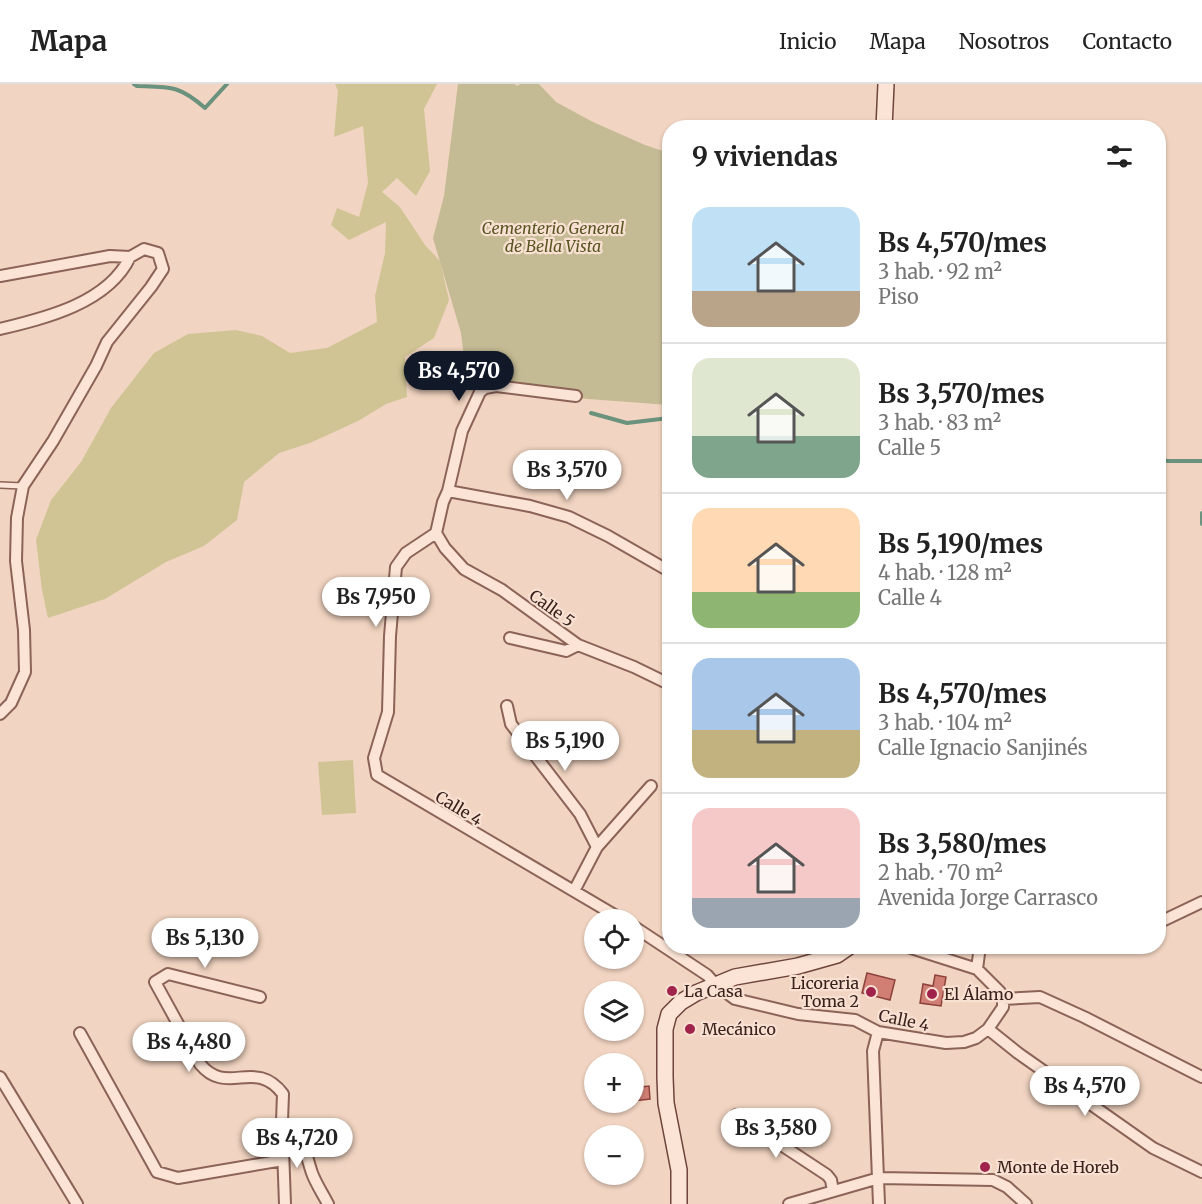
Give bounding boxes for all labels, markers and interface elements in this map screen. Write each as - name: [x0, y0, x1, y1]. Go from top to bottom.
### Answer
- text: Mapa: [30, 23, 107, 59]
- text: Inicio: [779, 28, 837, 55]
- text: Mapa: [870, 28, 926, 55]
- text: Nosotros: [959, 28, 1049, 55]
- text: Contacto: [1082, 28, 1172, 55]
- text: 9 viviendas: [692, 140, 838, 173]
- icon: filters: [1103, 140, 1136, 173]
- park label: Cementerio General de Bella Vista: [481, 218, 625, 256]
- text: Bs 4,570/mes: [878, 226, 1047, 259]
- icon: home: [740, 231, 812, 303]
- text: 3 hab. · 92 m²: [878, 259, 1002, 284]
- text: Piso: [878, 284, 919, 309]
- pin: Bs 4,570: [397, 351, 521, 402]
- text: Bs 4,570: [418, 358, 500, 383]
- text: Bs 3,570/mes: [878, 377, 1045, 410]
- icon: home: [740, 382, 812, 454]
- text: 3 hab. · 83 m²: [878, 410, 1001, 435]
- text: Calle 5: [878, 435, 941, 460]
- pin: Bs 3,570: [505, 450, 629, 501]
- text: Bs 3,570: [527, 457, 607, 482]
- text: Bs 5,190/mes: [878, 527, 1043, 560]
- icon: home: [740, 532, 812, 604]
- text: 4 hab. · 128 m²: [878, 560, 1012, 585]
- pin: Bs 7,950: [314, 577, 438, 628]
- text: Bs 7,950: [336, 584, 416, 609]
- street label: Calle 5: [526, 585, 578, 631]
- text: Calle 4: [878, 585, 942, 610]
- text: Bs 4,570/mes: [878, 677, 1047, 710]
- icon: home: [740, 682, 812, 754]
- text: 3 hab. · 104 m²: [878, 710, 1012, 735]
- pin: Bs 5,190: [503, 721, 627, 772]
- text: Bs 5,190: [525, 728, 605, 753]
- text: Calle Ignacio Sanjinés: [878, 735, 1088, 760]
- street label: Calle 4: [432, 786, 486, 830]
- text: Bs 3,580/mes: [878, 827, 1047, 860]
- icon: home: [740, 832, 812, 904]
- text: 2 hab. · 70 m²: [878, 860, 1003, 885]
- text: Avenida Jorge Carrasco: [878, 885, 1098, 910]
- map controls: [584, 909, 644, 1185]
- button: locate: [584, 909, 644, 969]
- pin: Bs 5,130: [143, 918, 267, 969]
- text: Bs 5,130: [165, 925, 245, 950]
- place label: Licoreria Toma 2: [791, 973, 859, 1011]
- button: layers: [584, 981, 644, 1041]
- place label: La Casa: [684, 981, 743, 1001]
- marker: La Casa: [665, 984, 679, 998]
- place label: El Álamo: [944, 984, 1013, 1004]
- marker: Licoreria Toma 2: [864, 985, 878, 999]
- marker: El Álamo: [925, 987, 939, 1001]
- street label: Calle 4: [877, 1005, 931, 1035]
- place label: Mecánico: [702, 1019, 776, 1039]
- pin: Bs 4,480: [127, 1022, 251, 1073]
- marker: Mecánico: [683, 1022, 697, 1036]
- text: Bs 4,480: [146, 1029, 232, 1054]
- button: +: [584, 1053, 644, 1113]
- pin: Bs 4,570: [1023, 1066, 1147, 1117]
- text: Bs 4,570: [1044, 1073, 1126, 1098]
- pin: Bs 3,580: [714, 1108, 838, 1159]
- text: Bs 3,580: [735, 1115, 817, 1140]
- pin: Bs 4,720: [235, 1118, 359, 1169]
- text: Bs 4,720: [256, 1125, 338, 1150]
- button: −: [584, 1125, 644, 1185]
- place label: Monte de Horeb: [997, 1157, 1119, 1177]
- marker: Monte de Horeb: [978, 1160, 992, 1174]

